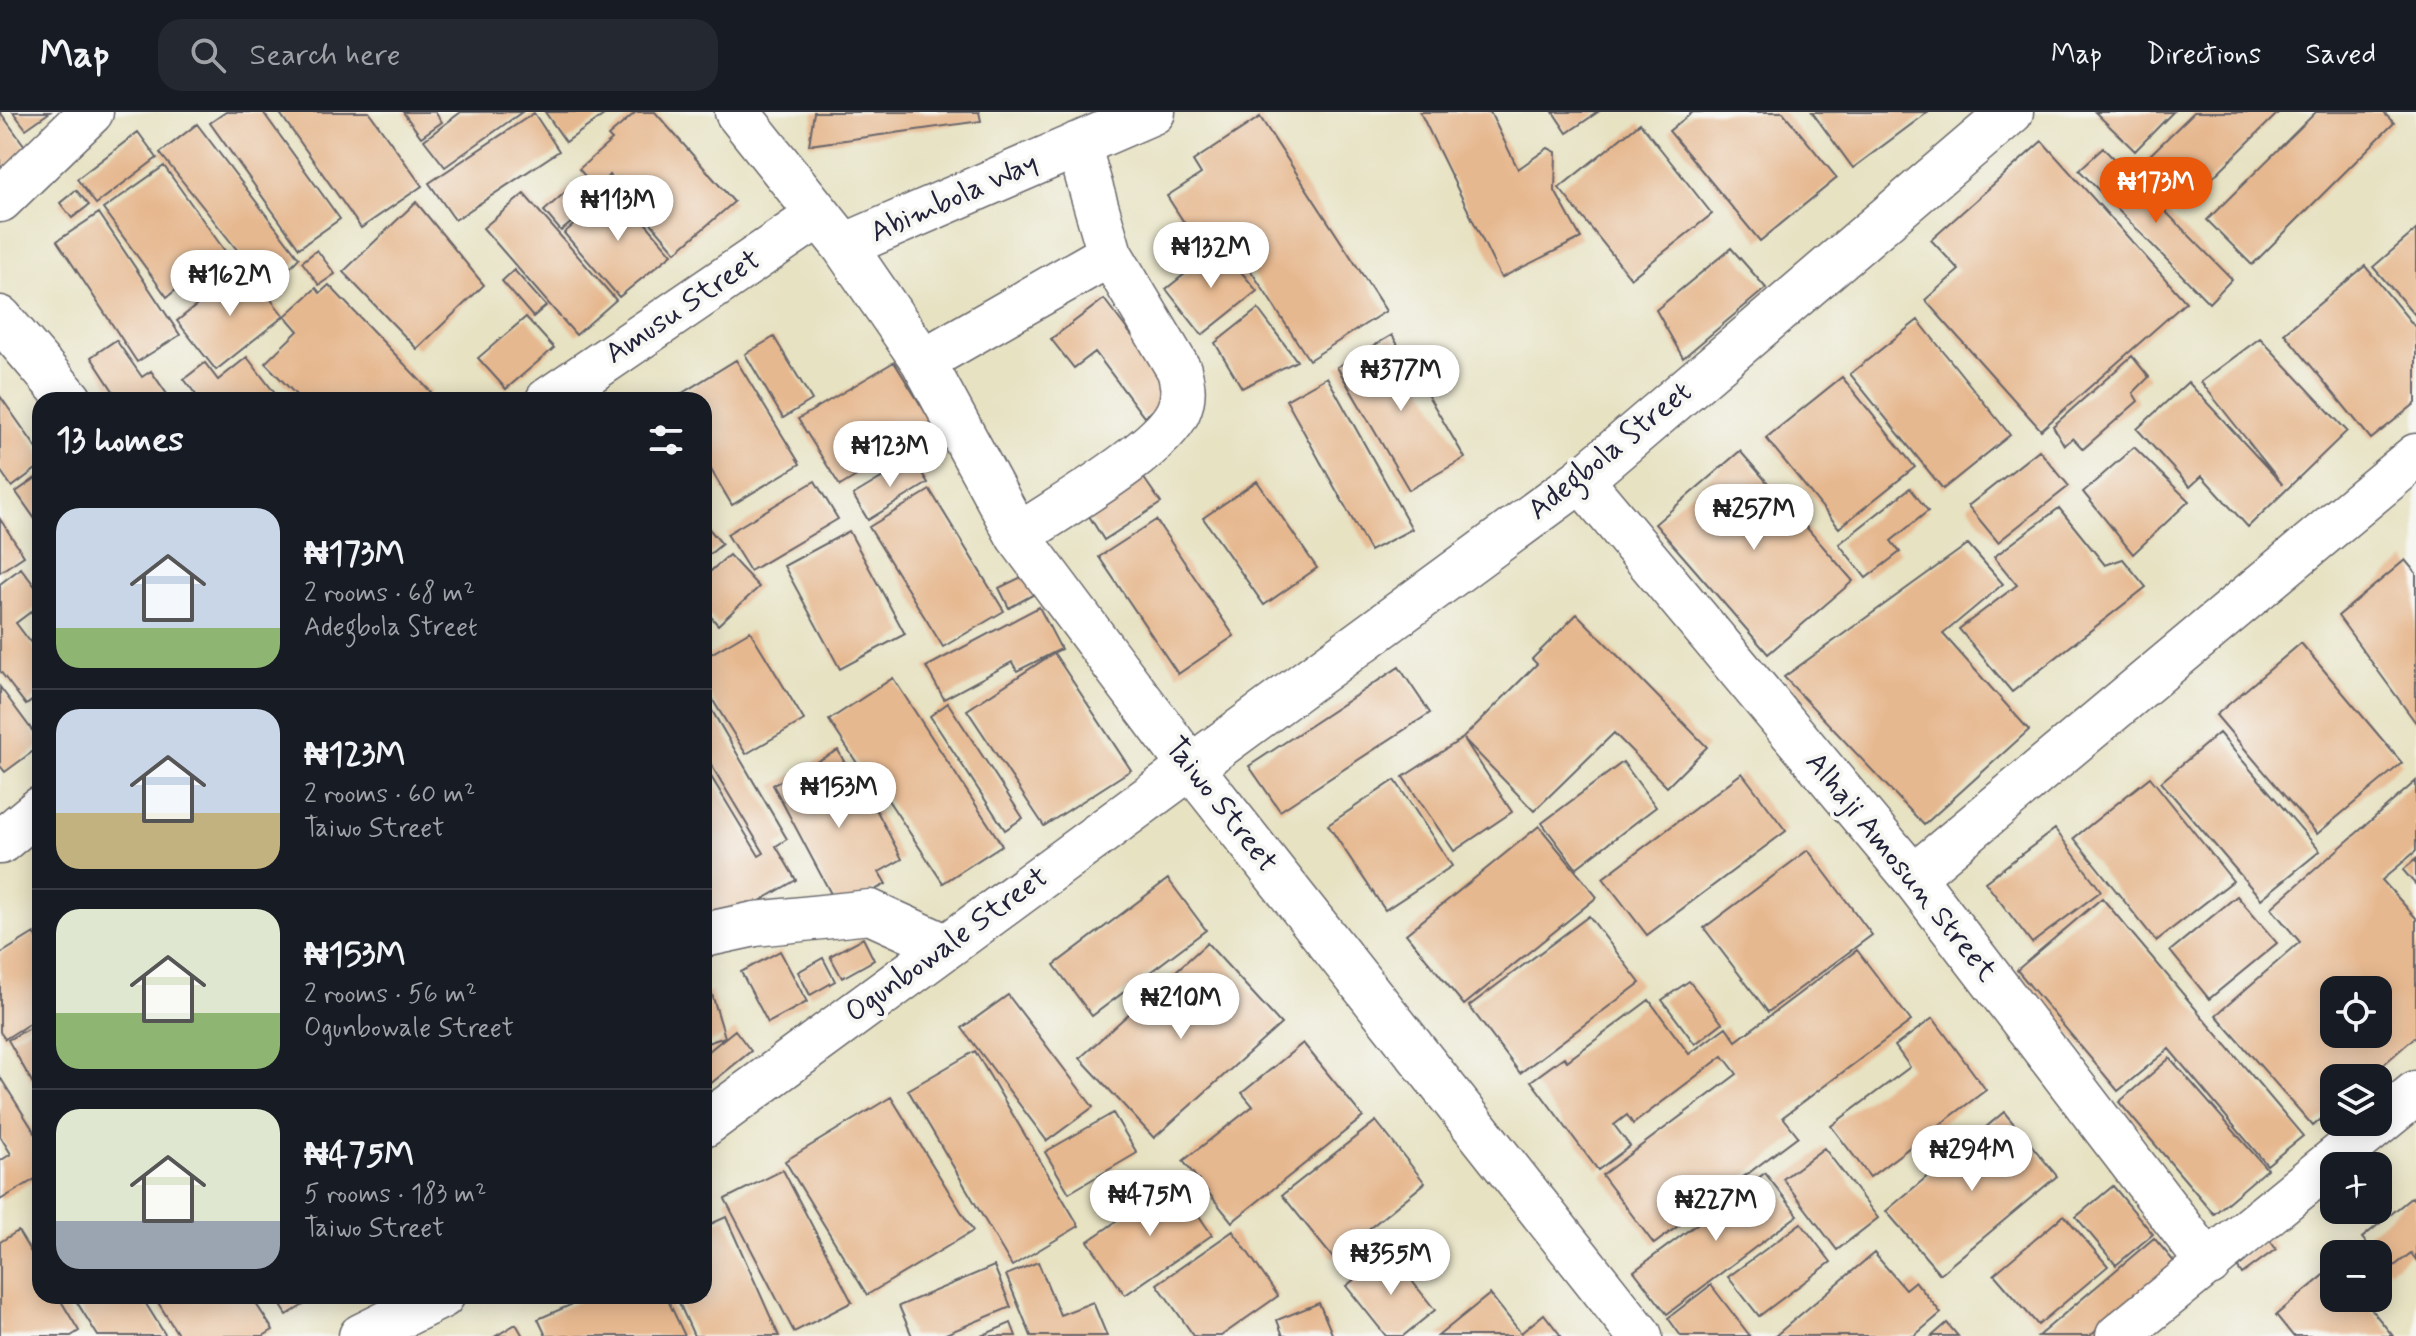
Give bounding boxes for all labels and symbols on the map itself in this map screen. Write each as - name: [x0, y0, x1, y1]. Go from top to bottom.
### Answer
- street label: Abimbola Way: [864, 144, 1044, 252]
- pin: ₦173M: [2100, 157, 2212, 225]
- pin: ₦113M: [562, 175, 674, 243]
- pin: ₦132M: [1155, 222, 1267, 290]
- street label: Amusu Street: [598, 241, 768, 373]
- pin: ₦162M: [174, 250, 286, 318]
- pin: ₦377M: [1345, 345, 1457, 413]
- street label: Adegbola Street: [1520, 373, 1702, 532]
- pin: ₦123M: [834, 421, 946, 489]
- pin: ₦257M: [1698, 484, 1810, 552]
- street label: Taiwo Street: [1156, 729, 1286, 881]
- street label: Alhaji Amosun Street: [1796, 744, 2006, 990]
- pin: ₦153M: [783, 762, 895, 830]
- street label: Ogunbowale Street: [837, 858, 1057, 1032]
- pin: ₦210M: [1125, 973, 1237, 1041]
- pin: ₦294M: [1916, 1125, 2028, 1193]
- pin: ₦475M: [1094, 1170, 1206, 1238]
- pin: ₦227M: [1660, 1175, 1772, 1243]
- pin: ₦355M: [1335, 1229, 1447, 1297]

